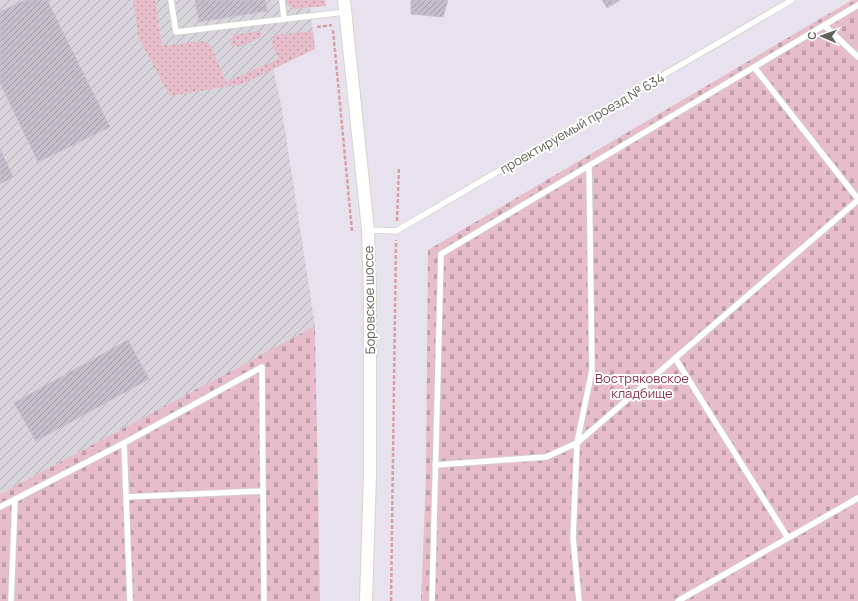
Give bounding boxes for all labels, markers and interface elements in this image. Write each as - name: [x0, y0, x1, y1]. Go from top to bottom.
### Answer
- north arrow: [802, 16, 842, 56]
- text: С: [804, 31, 819, 40]
- street label: проектируемый проезд № 634: [496, 68, 668, 178]
- street label: Боровское шоссе: [359, 245, 379, 354]
- park label: Востряковское кладбище: [595, 369, 689, 402]

